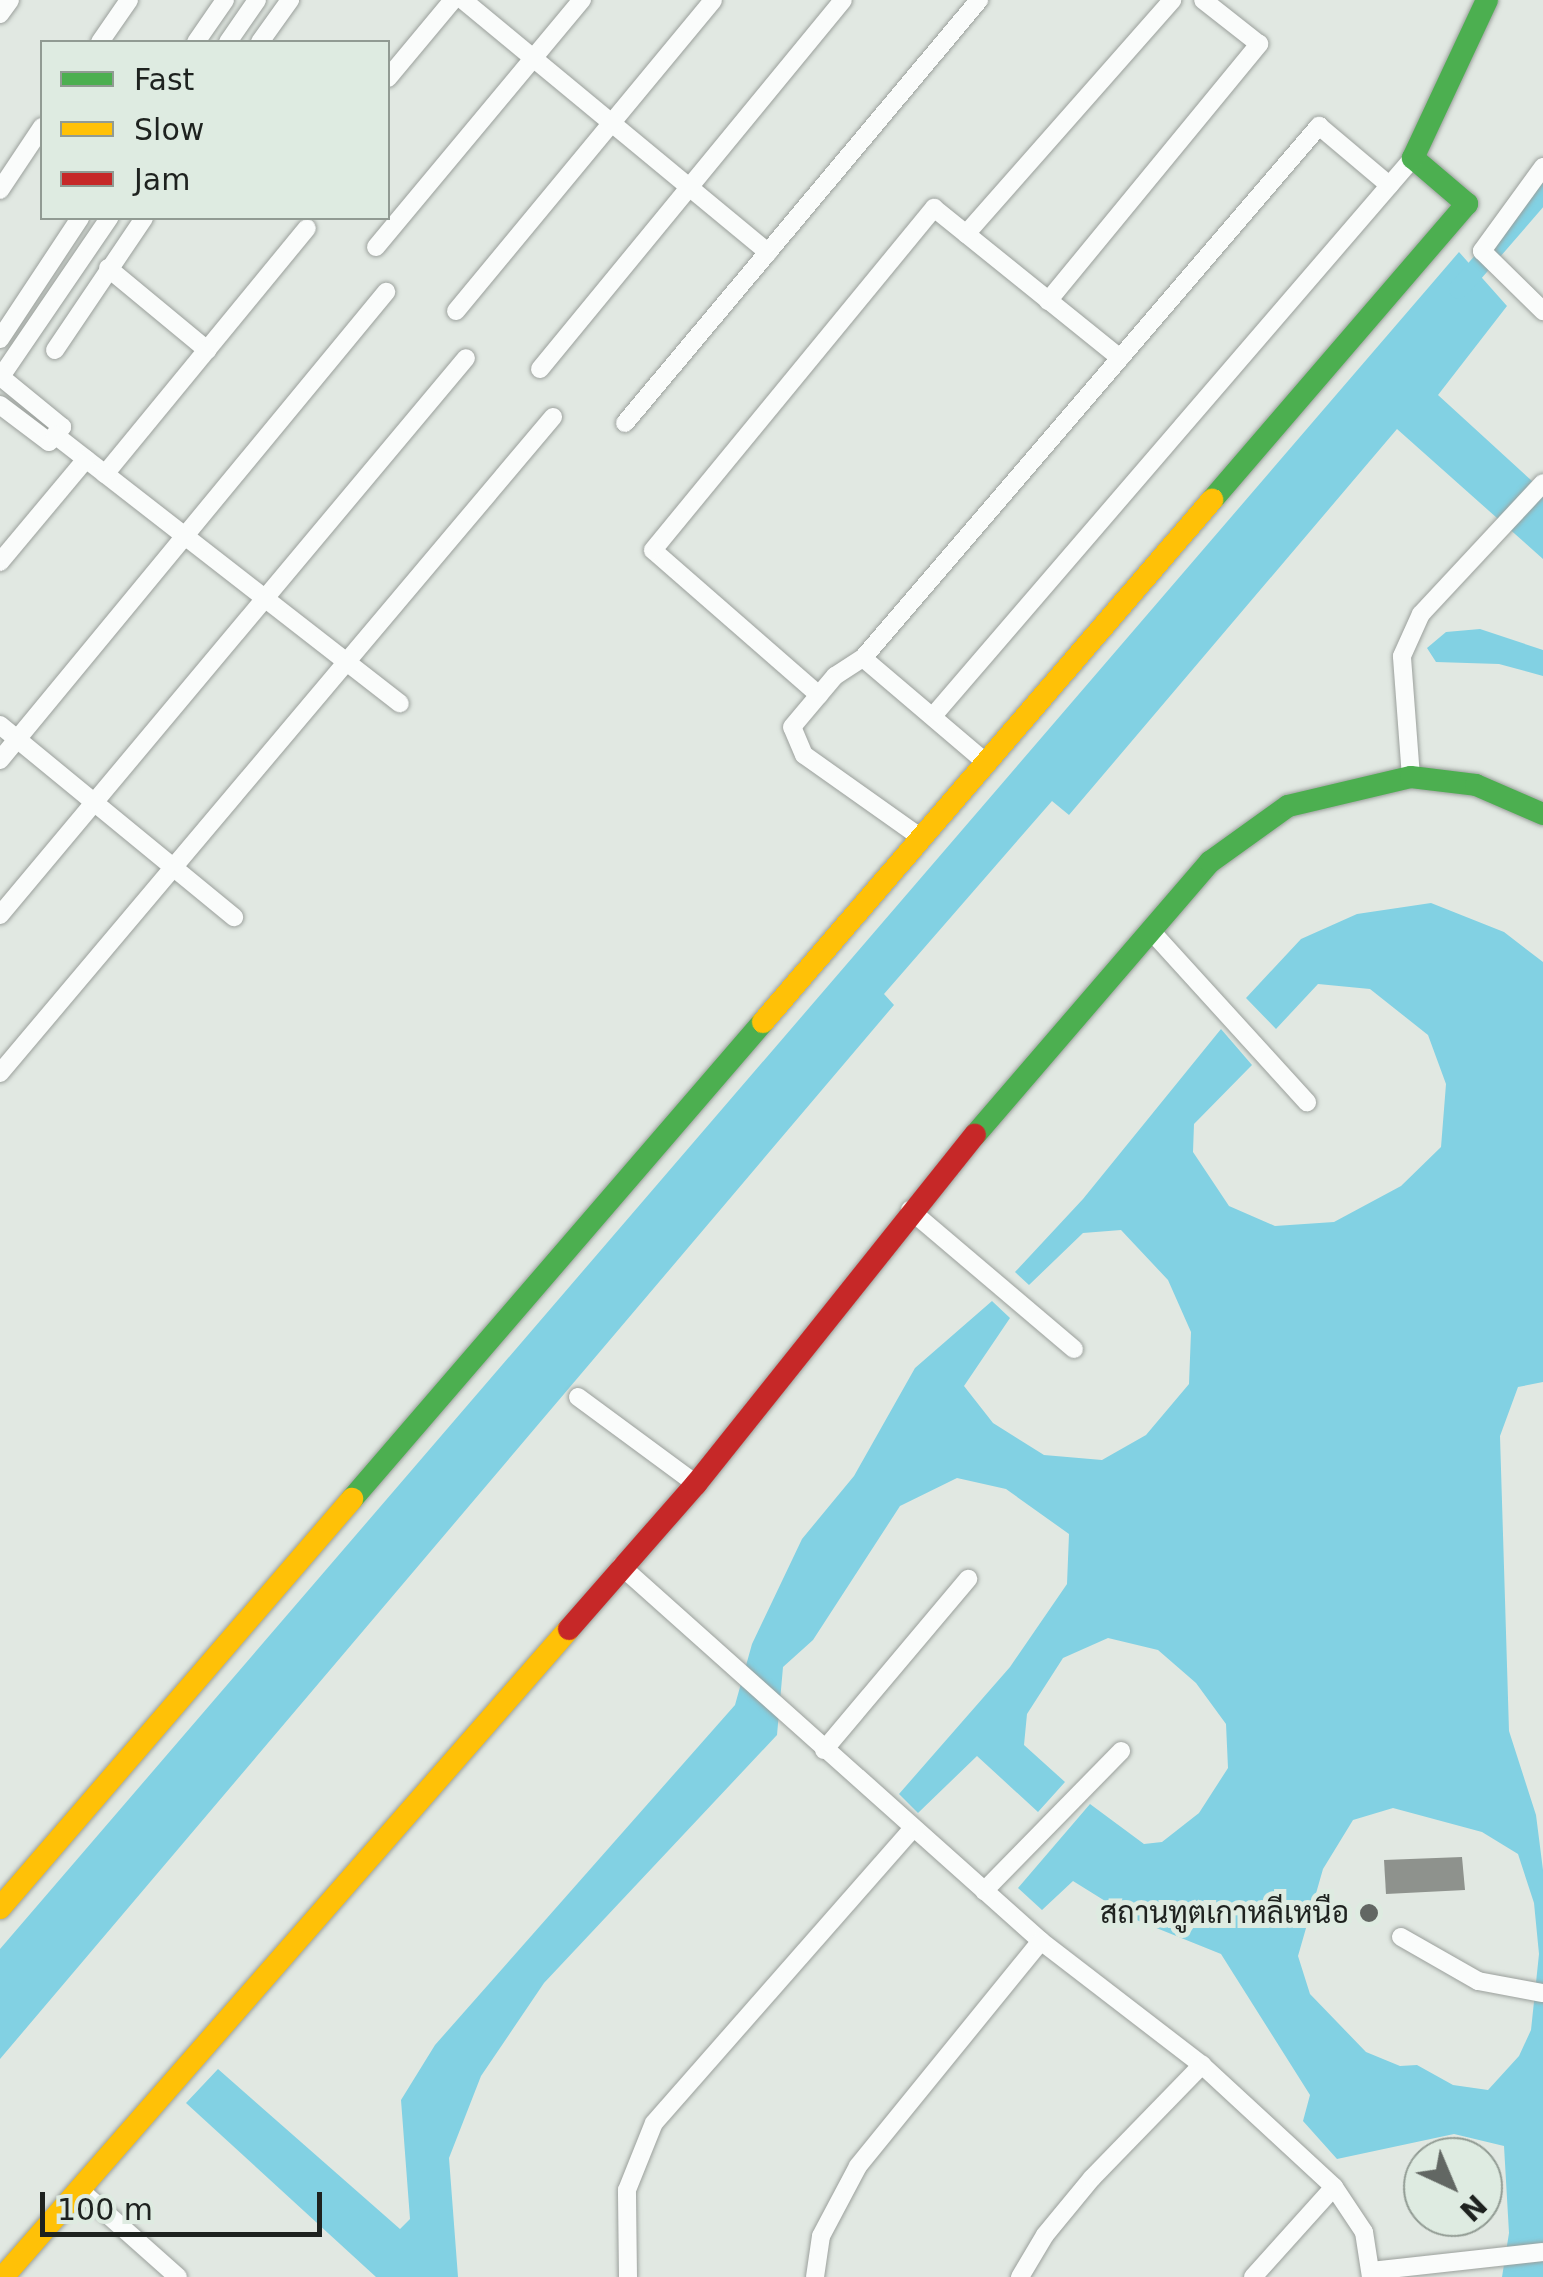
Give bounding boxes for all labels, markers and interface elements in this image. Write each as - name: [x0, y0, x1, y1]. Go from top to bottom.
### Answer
- legend: [40, 40, 390, 220]
- text: Fast: [134, 62, 194, 97]
- text: Slow: [134, 112, 204, 147]
- text: Jam: [134, 162, 190, 197]
- place label: สถานทูตเกาหลีเหนือ: [1100, 1895, 1349, 1931]
- marker: สถานทูตเกาหลีเหนือ: [1358, 1902, 1380, 1924]
- north arrow: [1403, 2137, 1503, 2237]
- scale bar: [45, 2172, 328, 2234]
- text: N: [1453, 2187, 1493, 2228]
- text: 100 m: [57, 2192, 153, 2227]

